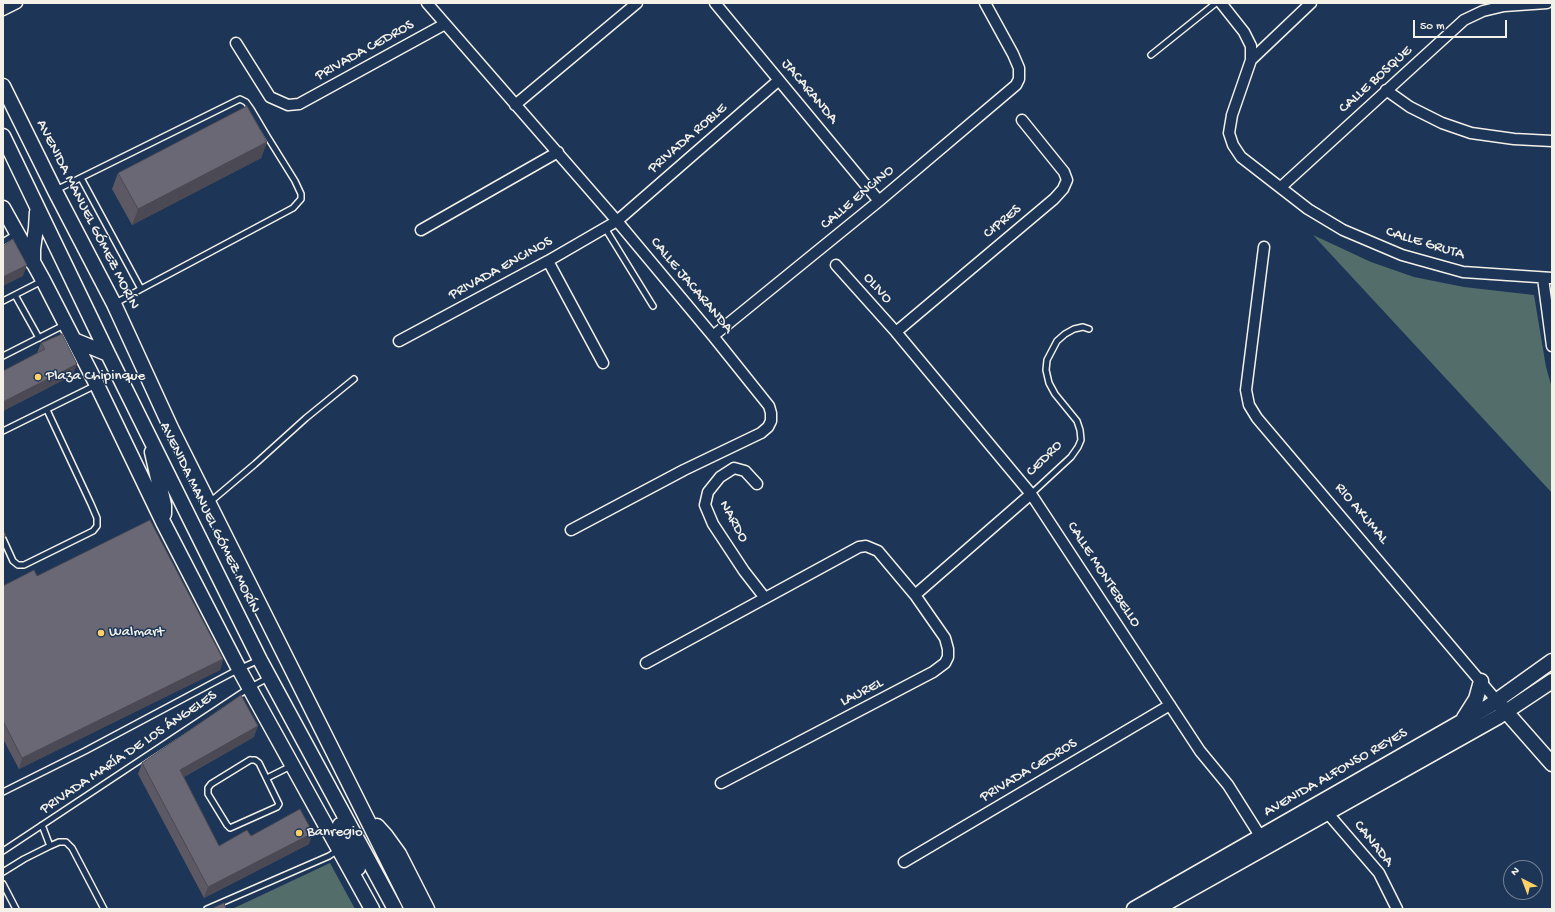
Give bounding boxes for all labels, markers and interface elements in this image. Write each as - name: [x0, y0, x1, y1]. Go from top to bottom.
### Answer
- scale bar: [1415, 12, 1509, 38]
- street label: PRIVADA CEDROS: [312, 16, 418, 86]
- text: 50 m: [1420, 20, 1445, 34]
- street label: CALLE BOSQUE: [1336, 42, 1416, 118]
- street label: JACARANDA: [777, 56, 841, 128]
- street label: PRIVADA ROBLE: [645, 100, 731, 178]
- street label: AVENIDA MANUEL GÓMEZ MORÍN: [31, 117, 143, 313]
- street label: CALLE ENCINO: [818, 162, 898, 234]
- street label: CIPRES: [980, 201, 1026, 243]
- street label: CALLE GRUTA: [1383, 223, 1467, 265]
- street label: PRIVADA ENCINOS: [446, 233, 556, 305]
- street label: CALLE JACARANDA: [646, 234, 736, 338]
- street label: OLIVO: [858, 270, 896, 308]
- place label: Plaza Chipinque: [46, 368, 145, 386]
- marker: Plaza Chipinque: [33, 372, 43, 382]
- street label: AVENIDA MANUEL GÓMEZ MORÍN: [155, 420, 263, 616]
- street label: CEDRO: [1023, 437, 1067, 481]
- street label: RIO AKUMAL: [1330, 480, 1392, 548]
- street label: NARDO: [714, 498, 752, 546]
- street label: CALLE MONTEBELLO: [1062, 519, 1144, 631]
- place label: Walmart: [109, 624, 164, 642]
- marker: Walmart: [96, 628, 106, 638]
- street label: LAUREL: [838, 675, 886, 711]
- street label: PRIVADA MARÍA DE LOS ÁNGELES: [37, 687, 221, 819]
- street label: AVENIDA ALFONSO REYES: [1261, 724, 1411, 822]
- street label: PRIVADA CEDROS: [977, 735, 1081, 807]
- street label: CANADA: [1349, 817, 1397, 871]
- place label: Banregio: [307, 824, 363, 842]
- marker: Banregio: [294, 828, 304, 838]
- north arrow: [1503, 860, 1543, 900]
- text: N: [1509, 865, 1522, 879]

